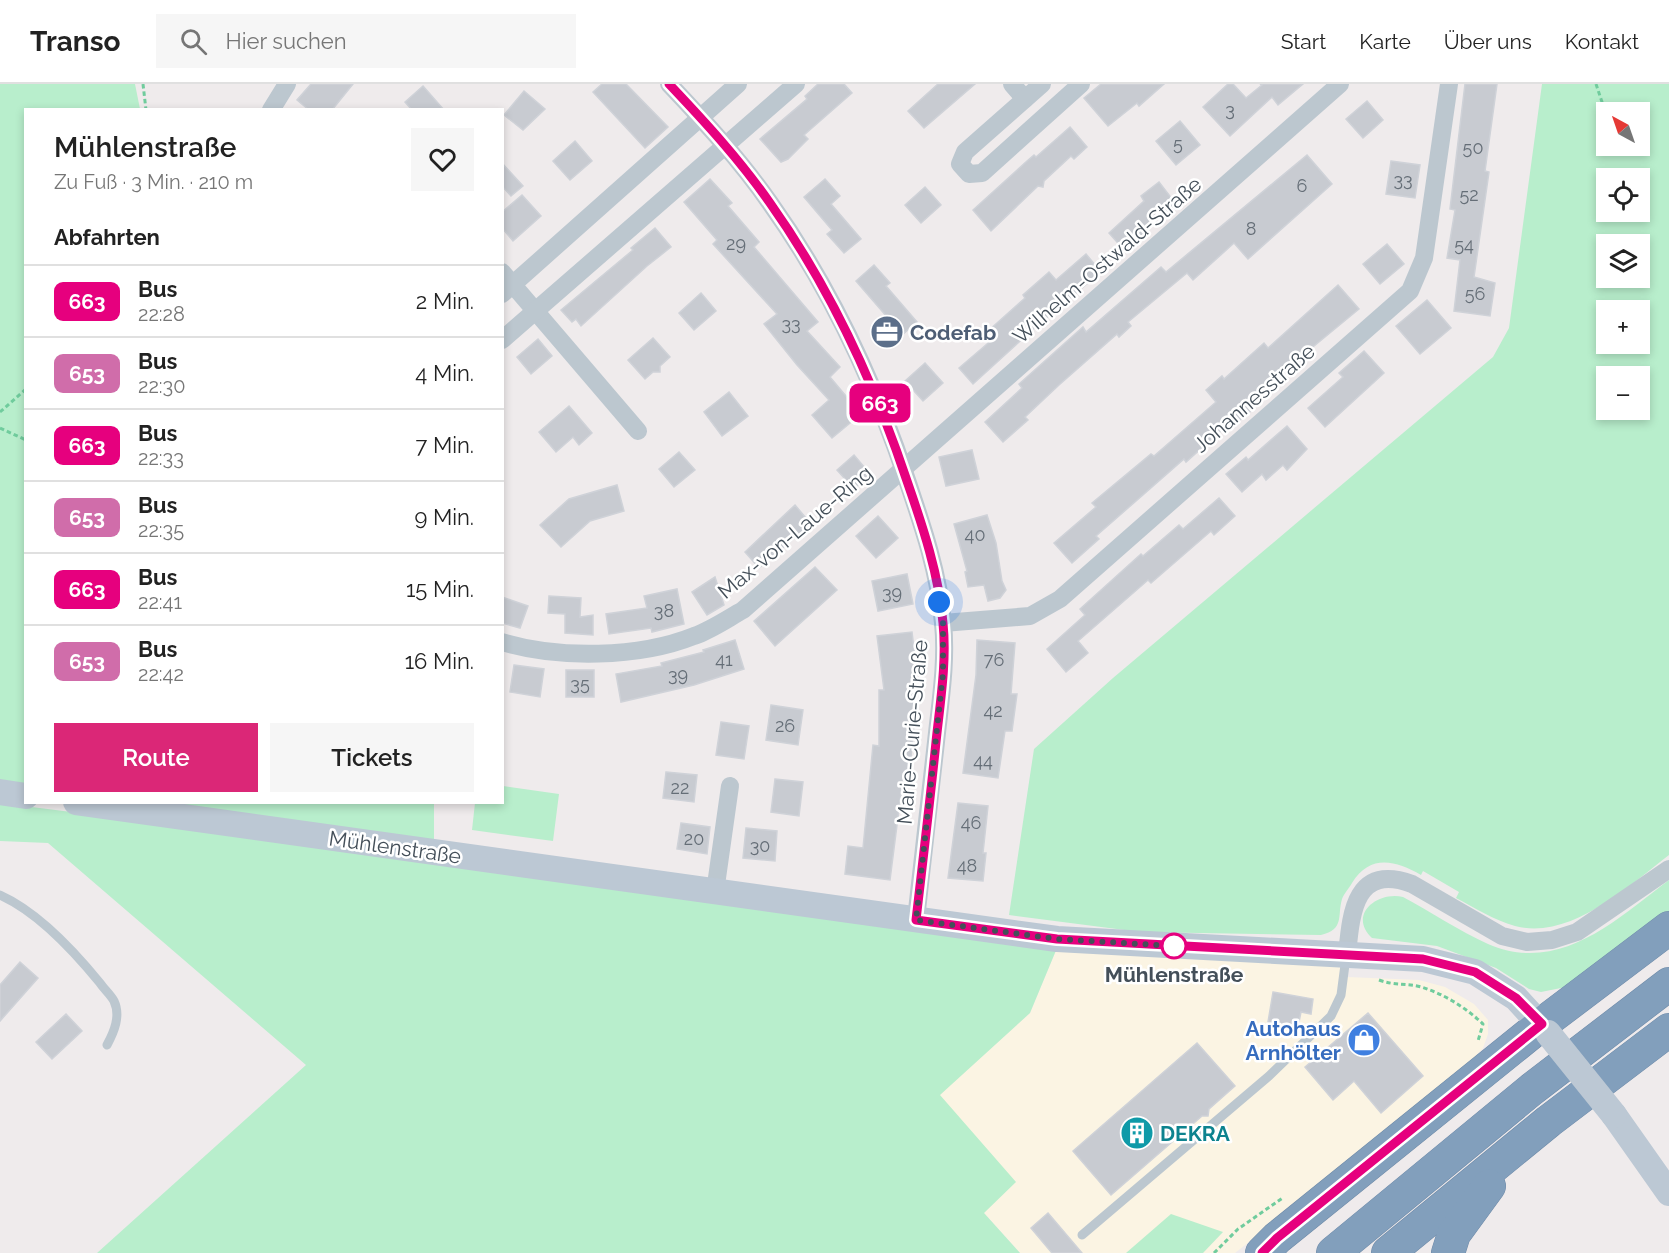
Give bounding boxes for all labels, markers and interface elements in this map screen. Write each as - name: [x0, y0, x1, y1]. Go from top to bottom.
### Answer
- search box: [156, 14, 576, 68]
- text: Transo: [30, 25, 120, 58]
- icon: search: [177, 25, 210, 58]
- text: Hier suchen: [225, 28, 347, 54]
- text: Start: [1281, 29, 1326, 54]
- text: Karte: [1359, 29, 1411, 54]
- text: Über uns: [1444, 29, 1532, 54]
- text: Kontakt: [1565, 29, 1639, 54]
- house number: 3: [1225, 99, 1235, 120]
- north arrow: [1596, 102, 1650, 156]
- map controls: [1596, 102, 1650, 420]
- button: heart: [411, 128, 474, 191]
- text: Mühlenstraße: [54, 131, 236, 164]
- house number: 5: [1173, 133, 1183, 154]
- house number: 50: [1463, 137, 1483, 158]
- button: locate: [1596, 168, 1650, 222]
- house number: 33: [1393, 169, 1413, 190]
- text: Zu Fuß · 3 Min. · 210 m: [54, 170, 253, 194]
- street label: Wilhelm-Ostwald-Straße: [1008, 171, 1206, 349]
- house number: 6: [1297, 175, 1308, 196]
- house number: 52: [1459, 184, 1479, 205]
- house number: 8: [1246, 218, 1256, 239]
- text: Abfahrten: [54, 224, 160, 250]
- house number: 29: [726, 233, 746, 254]
- house number: 54: [1454, 234, 1474, 255]
- button: layers: [1596, 234, 1650, 288]
- text: Bus: [138, 276, 177, 302]
- house number: 56: [1465, 283, 1485, 304]
- text: 2 Min.: [416, 288, 474, 314]
- text: 663: [68, 289, 106, 314]
- button: +: [1596, 300, 1650, 354]
- text: 22:28: [138, 302, 185, 326]
- house number: 33: [781, 313, 801, 334]
- office icon: Codefab: [869, 314, 905, 350]
- place label: Codefab: [910, 320, 996, 345]
- street label: Johannesstraße: [1188, 338, 1320, 458]
- text: Bus: [138, 348, 177, 374]
- text: 4 Min.: [415, 360, 474, 386]
- text: 653: [69, 361, 105, 386]
- button: −: [1596, 366, 1650, 420]
- text: 22:30: [138, 374, 186, 398]
- line badge: 663: [846, 384, 914, 422]
- text: 663: [861, 391, 899, 416]
- text: Bus: [138, 420, 177, 446]
- text: 7 Min.: [416, 432, 474, 458]
- text: 663: [68, 433, 106, 458]
- text: 22:33: [138, 446, 184, 470]
- street label: Max-von-Laue-Ring: [713, 460, 877, 604]
- text: Bus: [138, 492, 177, 518]
- text: 9 Min.: [414, 504, 474, 530]
- text: 653: [69, 505, 105, 530]
- text: 22:35: [138, 518, 184, 542]
- house number: 40: [965, 524, 985, 545]
- text: Bus: [138, 564, 177, 590]
- text: 15 Min.: [406, 576, 474, 602]
- text: 663: [68, 577, 106, 602]
- house number: 39: [882, 582, 902, 603]
- your location: [924, 587, 954, 617]
- text: 22:41: [138, 590, 182, 614]
- house number: 38: [654, 600, 674, 621]
- text: Bus: [138, 636, 177, 662]
- street label: Marie-Curie-Straße: [891, 639, 933, 825]
- text: 16 Min.: [405, 648, 474, 674]
- text: 653: [69, 649, 105, 674]
- house number: 41: [715, 649, 733, 670]
- house number: 76: [984, 649, 1004, 670]
- text: 22:42: [138, 662, 184, 686]
- house number: 39: [668, 664, 688, 685]
- house number: 35: [570, 673, 590, 694]
- house number: 42: [983, 700, 1003, 721]
- house number: 26: [775, 715, 795, 736]
- button: Route: [54, 723, 258, 792]
- button: Tickets: [270, 723, 474, 792]
- house number: 44: [973, 750, 993, 771]
- house number: 22: [671, 777, 689, 798]
- house number: 46: [961, 812, 981, 833]
- street label: Mühlenstraße: [327, 825, 463, 869]
- house number: 20: [684, 828, 704, 849]
- house number: 30: [750, 835, 770, 856]
- house number: 48: [957, 855, 977, 876]
- marker: Mühlenstraße: [1161, 933, 1187, 959]
- place label: Mühlenstraße: [1105, 962, 1244, 987]
- place label: Autohaus Arnhölter: [1245, 1016, 1341, 1065]
- shop icon: Autohaus Arnhölter: [1346, 1022, 1382, 1058]
- building icon: DEKRA: [1119, 1115, 1155, 1151]
- place label: DEKRA: [1160, 1121, 1231, 1146]

